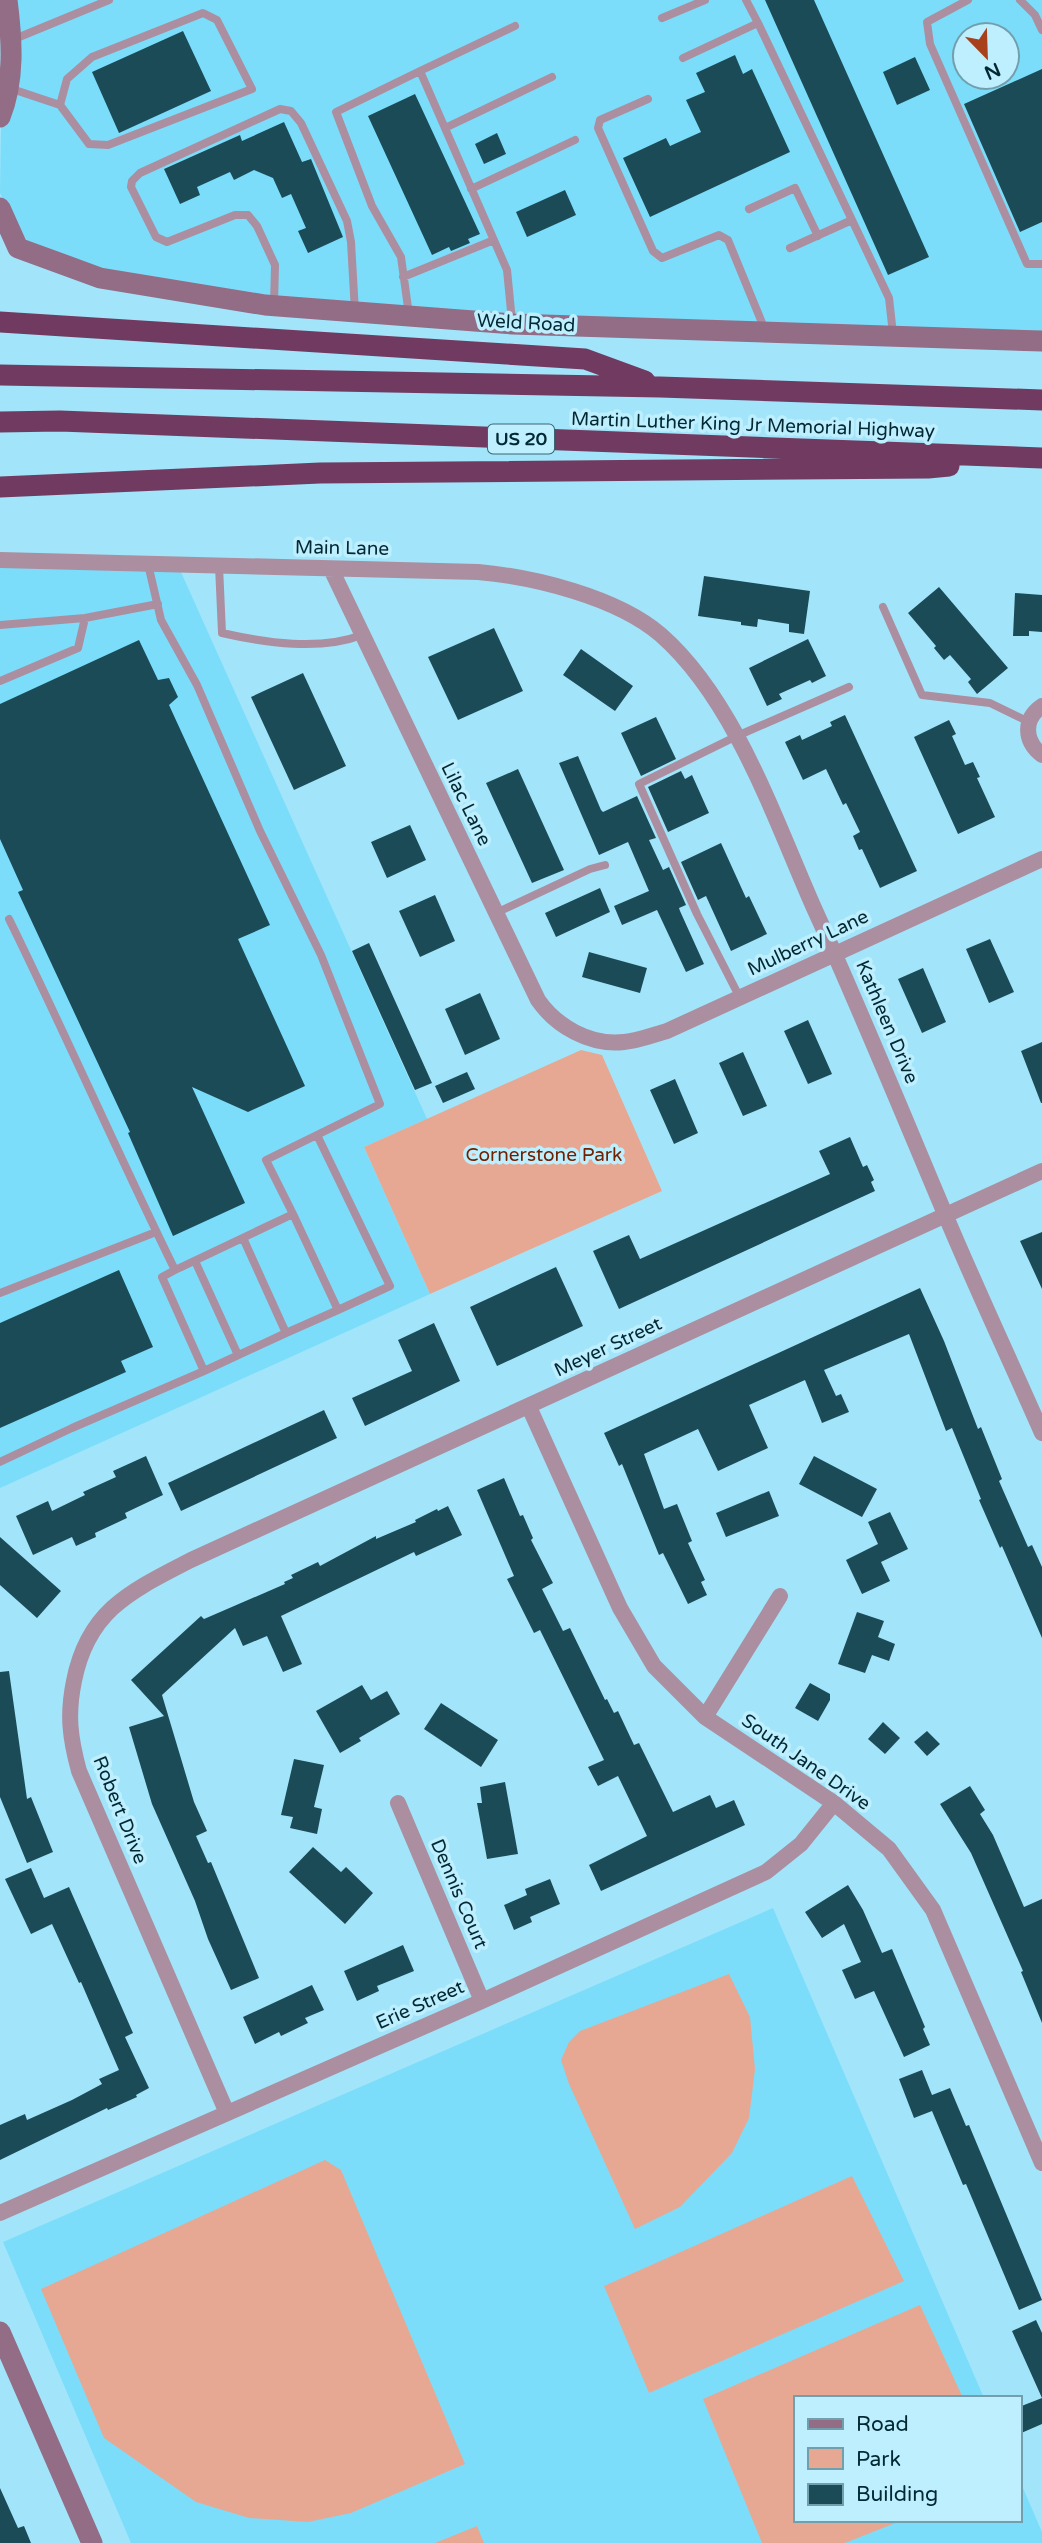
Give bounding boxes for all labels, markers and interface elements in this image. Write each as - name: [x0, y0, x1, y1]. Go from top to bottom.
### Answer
- north arrow: [951, 21, 1021, 91]
- text: N: [981, 58, 1004, 84]
- street label: Weld Road: [476, 309, 576, 337]
- street label: Martin Luther King Jr Memorial Highway: [571, 408, 935, 442]
- road number: US 20: [488, 424, 554, 454]
- street label: Main Lane: [295, 536, 389, 560]
- street label: Lilac Lane: [436, 759, 496, 849]
- street label: Mulberry Lane: [744, 905, 872, 981]
- street label: Kathleen Drive: [851, 957, 923, 1087]
- park label: Cornerstone Park: [466, 1144, 622, 1166]
- street label: Meyer Street: [551, 1312, 665, 1382]
- street label: South Jane Drive: [737, 1709, 875, 1815]
- street label: Robert Drive: [88, 1753, 152, 1867]
- street label: Dennis Court: [426, 1836, 492, 1952]
- street label: Erie Street: [373, 1976, 467, 2034]
- legend: [794, 2396, 1021, 2522]
- text: Road: [856, 2412, 909, 2437]
- text: Park: [856, 2447, 901, 2472]
- text: Building: [856, 2482, 938, 2507]

